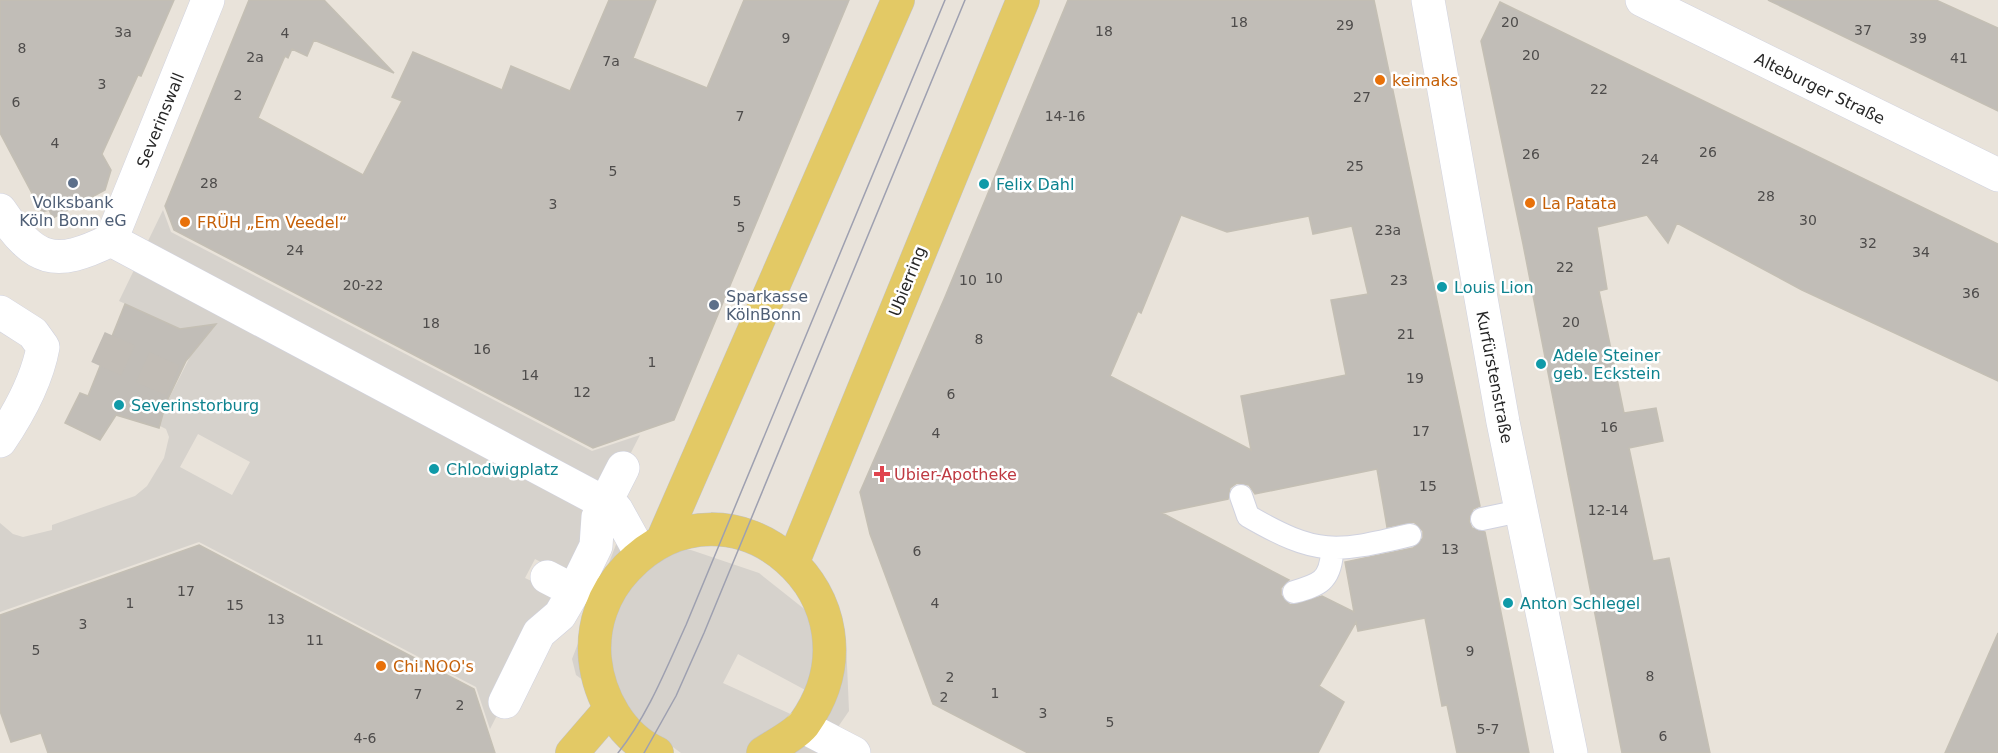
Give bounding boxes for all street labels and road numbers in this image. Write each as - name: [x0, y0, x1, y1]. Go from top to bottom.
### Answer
- street label: Alteburger Straße: [1752, 49, 1888, 128]
- street label: Severinswall: [133, 70, 188, 170]
- street label: Ubierring: [885, 243, 930, 319]
- street label: Kurfürstenstraße: [1472, 309, 1517, 445]

